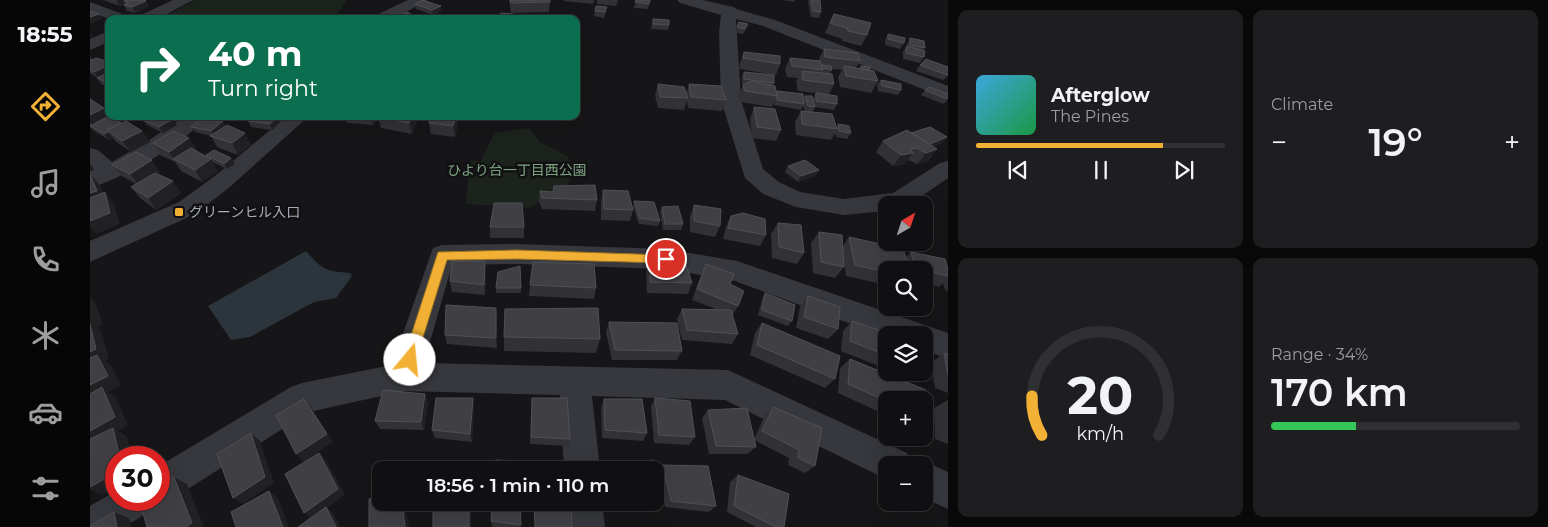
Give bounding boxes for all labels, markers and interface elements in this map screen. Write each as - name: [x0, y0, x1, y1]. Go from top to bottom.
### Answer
- text: 18:55: [18, 21, 72, 48]
- text: 40 m: [208, 32, 303, 75]
- icon: right: [125, 35, 190, 100]
- text: Turn right: [208, 75, 318, 102]
- text: Afterglow: [1051, 84, 1150, 107]
- icon: directions: [28, 89, 63, 124]
- text: Climate: [1271, 95, 1333, 114]
- text: The Pines: [1051, 107, 1129, 126]
- text: 19°: [1368, 119, 1423, 166]
- text: −: [1271, 125, 1287, 159]
- text: +: [1504, 125, 1520, 159]
- icon: previous: [1004, 156, 1032, 184]
- icon: pause: [1087, 156, 1115, 184]
- icon: next: [1170, 156, 1198, 184]
- park label: ひより台一丁目西公園: [447, 161, 587, 179]
- icon: music: [28, 166, 63, 201]
- north arrow: [878, 196, 932, 251]
- map controls: [878, 196, 933, 511]
- place label: グリーンヒル入口: [189, 203, 300, 221]
- marker: グリーンヒル入口: [173, 206, 185, 218]
- pin: [645, 238, 687, 280]
- icon: phone: [28, 242, 63, 277]
- icon: arrive: [652, 245, 680, 273]
- button: search: [878, 261, 933, 316]
- icon: climate: [28, 318, 63, 353]
- button: layers: [878, 326, 933, 381]
- position arrow: [383, 333, 435, 385]
- text: Range · 34%: [1271, 345, 1368, 364]
- text: 20: [1068, 364, 1134, 427]
- text: 170 km: [1271, 369, 1408, 416]
- button: +: [878, 391, 933, 446]
- icon: car: [28, 395, 63, 430]
- text: km/h: [1077, 423, 1124, 444]
- speed limit sign: 30: [105, 446, 170, 511]
- button: −: [878, 456, 933, 511]
- icon: filters: [28, 471, 63, 506]
- text: 18:56 · 1 min · 110 m: [427, 474, 609, 497]

